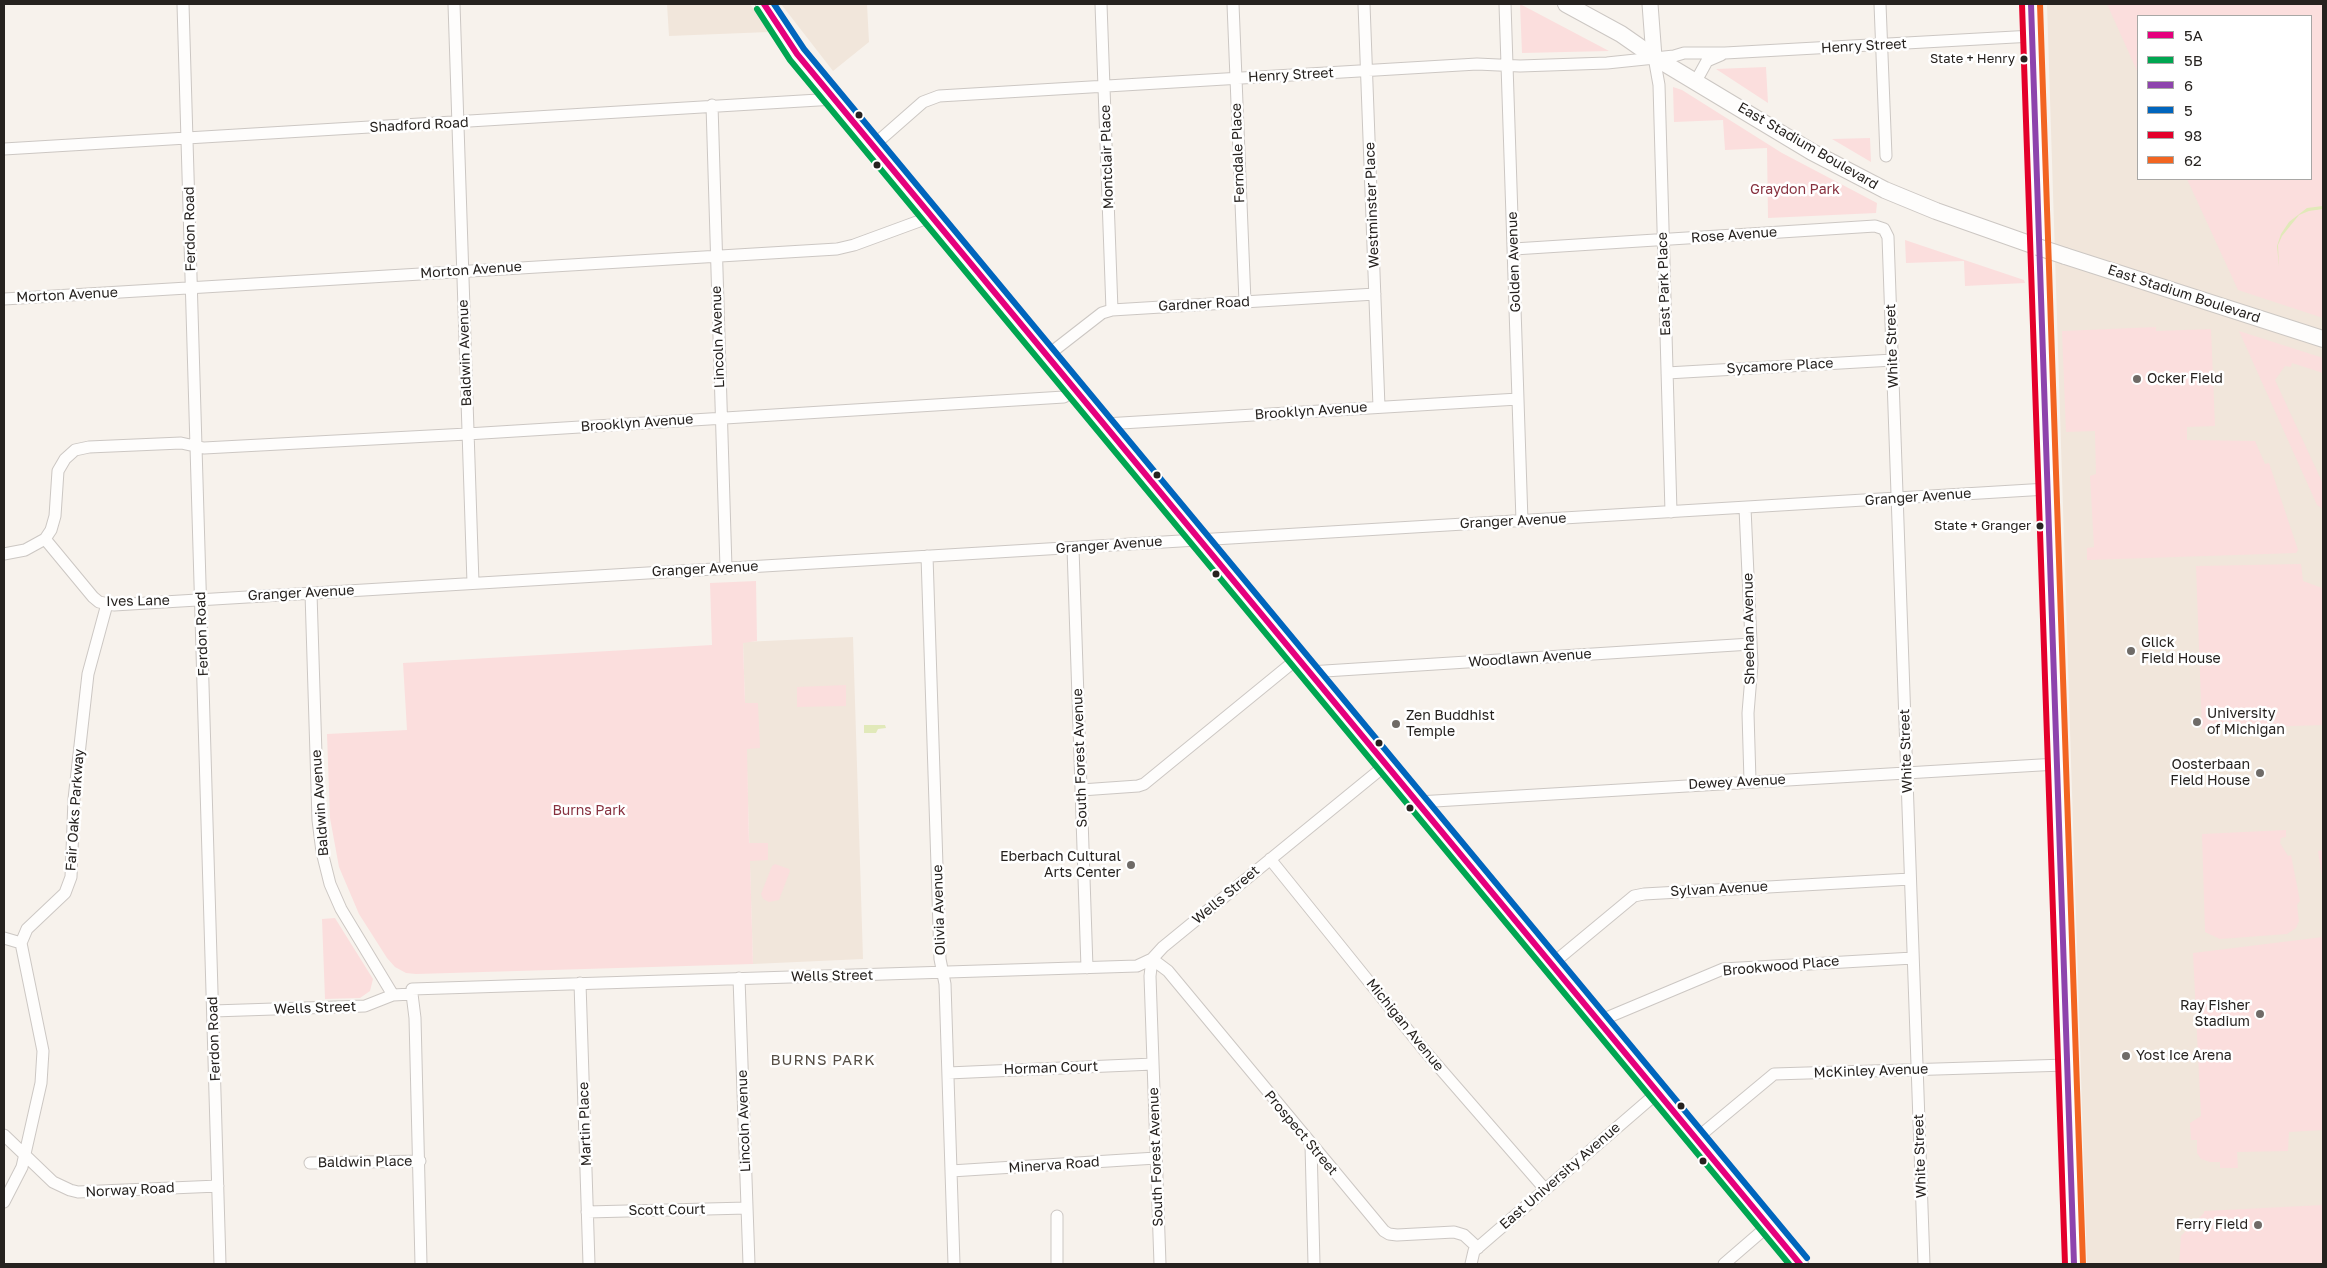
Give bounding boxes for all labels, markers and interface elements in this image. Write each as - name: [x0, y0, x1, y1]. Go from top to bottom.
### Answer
- legend: [2137, 15, 2312, 180]
- text: 5A: [2184, 26, 2203, 44]
- street label: Henry Street: [1821, 35, 1907, 57]
- place label: State + Henry: [1930, 51, 2015, 67]
- text: 5B: [2184, 51, 2203, 69]
- marker: State + Henry: [2019, 54, 2029, 64]
- street label: Henry Street: [1248, 64, 1334, 86]
- text: 6: [2184, 76, 2193, 94]
- street label: East Stadium Boulevard: [1735, 99, 1881, 193]
- text: 5: [2184, 101, 2193, 119]
- street label: Ferndale Place: [1228, 103, 1248, 203]
- street label: Montclair Place: [1097, 104, 1117, 210]
- unlabelled marker: [854, 110, 864, 120]
- street label: Shadford Road: [369, 114, 469, 136]
- text: 98: [2184, 126, 2202, 144]
- street label: Westminster Place: [1361, 142, 1383, 268]
- text: 62: [2184, 151, 2202, 169]
- unlabelled marker: [872, 160, 882, 170]
- park label: Graydon Park: [1750, 182, 1840, 198]
- street label: Ferdon Road: [181, 186, 199, 272]
- street label: Golden Avenue: [1504, 211, 1524, 313]
- street label: Rose Avenue: [1690, 224, 1778, 246]
- street label: East Park Place: [1654, 232, 1674, 336]
- street label: Morton Avenue: [420, 258, 522, 282]
- street label: East Stadium Boulevard: [2106, 261, 2262, 327]
- street label: Morton Avenue: [16, 284, 118, 306]
- street label: Lincoln Avenue: [708, 286, 728, 388]
- street label: Gardner Road: [1158, 293, 1250, 315]
- street label: Baldwin Avenue: [455, 299, 475, 407]
- street label: White Street: [1882, 304, 1902, 388]
- street label: Sycamore Place: [1726, 355, 1834, 377]
- place label: Ocker Field: [2147, 371, 2223, 387]
- marker: Ocker Field: [2131, 373, 2143, 385]
- street label: Brooklyn Avenue: [1254, 399, 1368, 423]
- street label: Brooklyn Avenue: [580, 411, 694, 435]
- unlabelled marker: [1152, 470, 1162, 480]
- street label: Granger Avenue: [1864, 485, 1972, 509]
- street label: Granger Avenue: [1459, 510, 1567, 532]
- place label: State + Granger: [1934, 518, 2031, 534]
- marker: State + Granger: [2035, 521, 2045, 531]
- street label: Granger Avenue: [1055, 533, 1163, 557]
- street label: Granger Avenue: [651, 558, 759, 580]
- unlabelled marker: [1211, 569, 1221, 579]
- street label: Sheehan Avenue: [1740, 573, 1758, 685]
- street label: Granger Avenue: [247, 582, 355, 604]
- street label: Ferdon Road: [192, 591, 212, 677]
- street label: Ives Lane: [106, 592, 170, 610]
- place label: Glick Field House: [2141, 635, 2221, 668]
- street label: Woodlawn Avenue: [1468, 645, 1592, 671]
- marker: Glick Field House: [2125, 645, 2137, 657]
- street label: South Forest Avenue: [1069, 688, 1091, 828]
- place label: University of Michigan: [2207, 706, 2285, 739]
- place label: Zen Buddhist Temple: [1406, 708, 1495, 740]
- street label: White Street: [1896, 709, 1916, 793]
- marker: University of Michigan: [2191, 716, 2203, 728]
- marker: Zen Buddhist Temple: [1390, 718, 1402, 730]
- unlabelled marker: [1374, 738, 1384, 748]
- street label: Fair Oaks Parkway: [62, 748, 88, 872]
- street label: Baldwin Avenue: [308, 749, 332, 857]
- place label: Oosterbaan Field House: [2170, 757, 2250, 790]
- marker: Oosterbaan Field House: [2254, 767, 2266, 779]
- street label: Dewey Avenue: [1688, 771, 1786, 793]
- park label: Burns Park: [552, 803, 626, 819]
- unlabelled marker: [1405, 803, 1415, 813]
- place label: Eberbach Cultural Arts Center: [1000, 849, 1121, 882]
- marker: Eberbach Cultural Arts Center: [1125, 859, 1137, 871]
- street label: Wells Street: [1189, 862, 1263, 928]
- street label: Olivia Avenue: [929, 864, 949, 956]
- street label: Sylvan Avenue: [1670, 878, 1768, 900]
- street label: Brookwood Place: [1722, 953, 1840, 979]
- street label: Wells Street: [791, 967, 873, 985]
- street label: Michigan Avenue: [1363, 975, 1447, 1075]
- street label: Ferdon Road: [204, 996, 224, 1082]
- street label: Wells Street: [274, 998, 356, 1018]
- place label: Ray Fisher Stadium: [2180, 998, 2250, 1030]
- marker: Ray Fisher Stadium: [2254, 1008, 2266, 1020]
- place label: Yost Ice Arena: [2136, 1048, 2232, 1064]
- marker: Yost Ice Arena: [2120, 1050, 2132, 1062]
- district label: BURNS PARK: [769, 1051, 877, 1069]
- street label: Horman Court: [1003, 1058, 1099, 1078]
- street label: McKinley Avenue: [1813, 1061, 1929, 1081]
- street label: Lincoln Avenue: [734, 1070, 754, 1172]
- street label: Martin Place: [575, 1082, 595, 1166]
- street label: South Forest Avenue: [1145, 1087, 1167, 1227]
- street label: Prospect Street: [1261, 1087, 1341, 1179]
- unlabelled marker: [1676, 1101, 1686, 1111]
- street label: White Street: [1910, 1114, 1930, 1198]
- street label: East University Avenue: [1496, 1119, 1624, 1233]
- street label: Baldwin Place: [317, 1153, 413, 1171]
- street label: Minerva Road: [1008, 1153, 1100, 1177]
- unlabelled marker: [1698, 1156, 1708, 1166]
- street label: Norway Road: [85, 1179, 175, 1201]
- street label: Scott Court: [628, 1201, 706, 1219]
- place label: Ferry Field: [2176, 1217, 2248, 1233]
- marker: Ferry Field: [2252, 1219, 2264, 1231]

